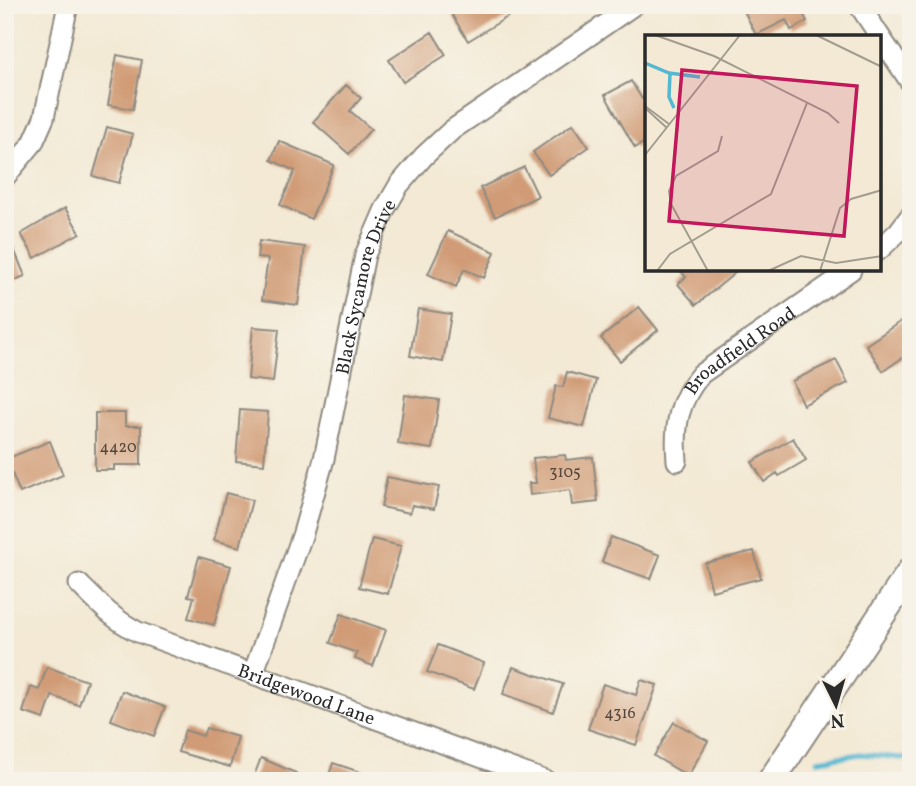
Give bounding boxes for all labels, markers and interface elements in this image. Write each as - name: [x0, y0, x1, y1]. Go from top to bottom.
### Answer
- inset map: [645, 35, 881, 271]
- street label: Black Sycamore Drive: [330, 195, 403, 377]
- street label: Broadfield Road: [679, 301, 802, 400]
- house number: 4420: [99, 437, 137, 459]
- house number: 3105: [549, 462, 581, 484]
- street label: Bridgewood Lane: [234, 658, 378, 732]
- north arrow: [800, 670, 870, 740]
- house number: 4316: [604, 703, 636, 725]
- text: N: [829, 706, 845, 734]

